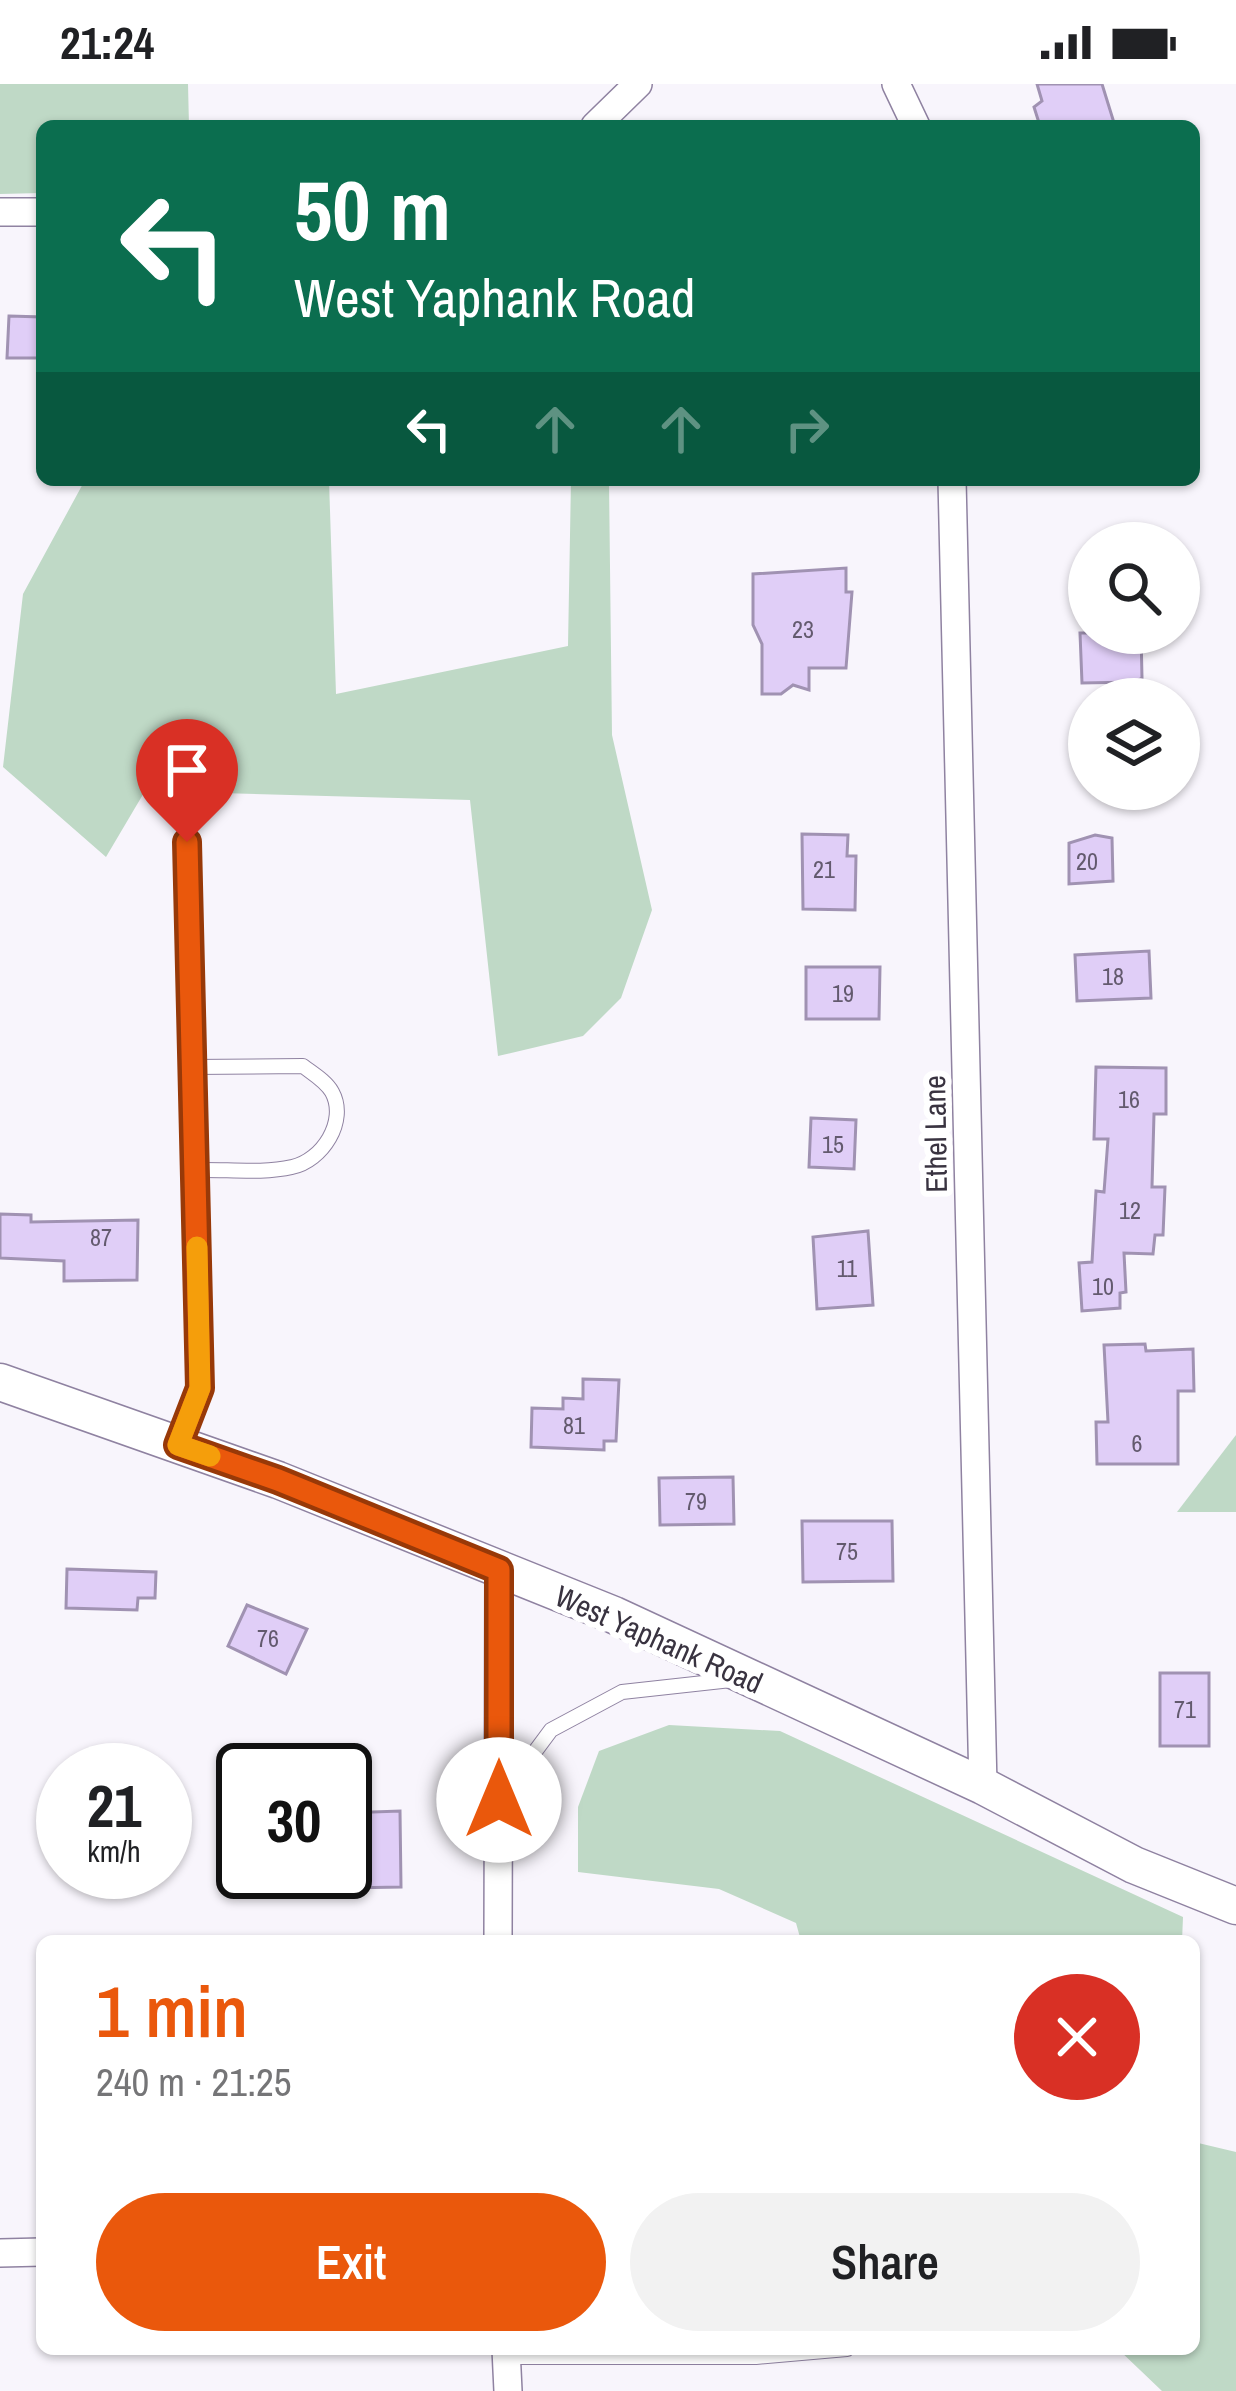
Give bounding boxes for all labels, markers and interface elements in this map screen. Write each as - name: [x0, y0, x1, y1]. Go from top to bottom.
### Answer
- text: 21:24: [60, 12, 154, 73]
- text: 50 m: [294, 153, 451, 266]
- icon: left: [96, 168, 252, 324]
- text: West Yaphank Road: [294, 261, 695, 334]
- icon: left: [396, 396, 462, 462]
- icon: ahead: [522, 396, 588, 462]
- icon: ahead: [648, 396, 714, 462]
- icon: right: [774, 396, 840, 462]
- map controls: [1068, 522, 1200, 810]
- button: search: [1068, 522, 1200, 654]
- house number: 23: [792, 613, 814, 645]
- button: layers: [1068, 678, 1200, 810]
- pin: [136, 719, 238, 842]
- icon: arrive: [154, 737, 220, 803]
- house number: 20: [1076, 845, 1098, 877]
- house number: 21: [813, 853, 835, 885]
- house number: 18: [1102, 960, 1124, 992]
- house number: 19: [832, 977, 854, 1009]
- street label: Ethel Lane: [914, 1075, 956, 1193]
- house number: 16: [1118, 1083, 1140, 1115]
- house number: 15: [822, 1128, 844, 1160]
- house number: 12: [1119, 1194, 1141, 1226]
- house number: 87: [90, 1221, 112, 1253]
- house number: 11: [837, 1252, 857, 1284]
- house number: 10: [1092, 1270, 1114, 1302]
- house number: 81: [563, 1409, 585, 1441]
- house number: 6: [1132, 1427, 1142, 1459]
- house number: 79: [685, 1485, 707, 1517]
- house number: 75: [836, 1535, 858, 1567]
- street label: West Yaphank Road: [549, 1575, 769, 1703]
- house number: 76: [257, 1622, 279, 1654]
- house number: 71: [1174, 1693, 1196, 1725]
- position arrow: [436, 1737, 562, 1863]
- speed limit sign: 30: [216, 1743, 372, 1899]
- text: 21: [87, 1765, 141, 1846]
- text: km/h: [87, 1831, 141, 1871]
- text: 1 min: [96, 1962, 248, 2059]
- button: close: [1014, 1974, 1140, 2100]
- text: 240 m · 21:25: [96, 2056, 292, 2108]
- button: Exit: [96, 2193, 606, 2331]
- button: Share: [630, 2193, 1140, 2331]

